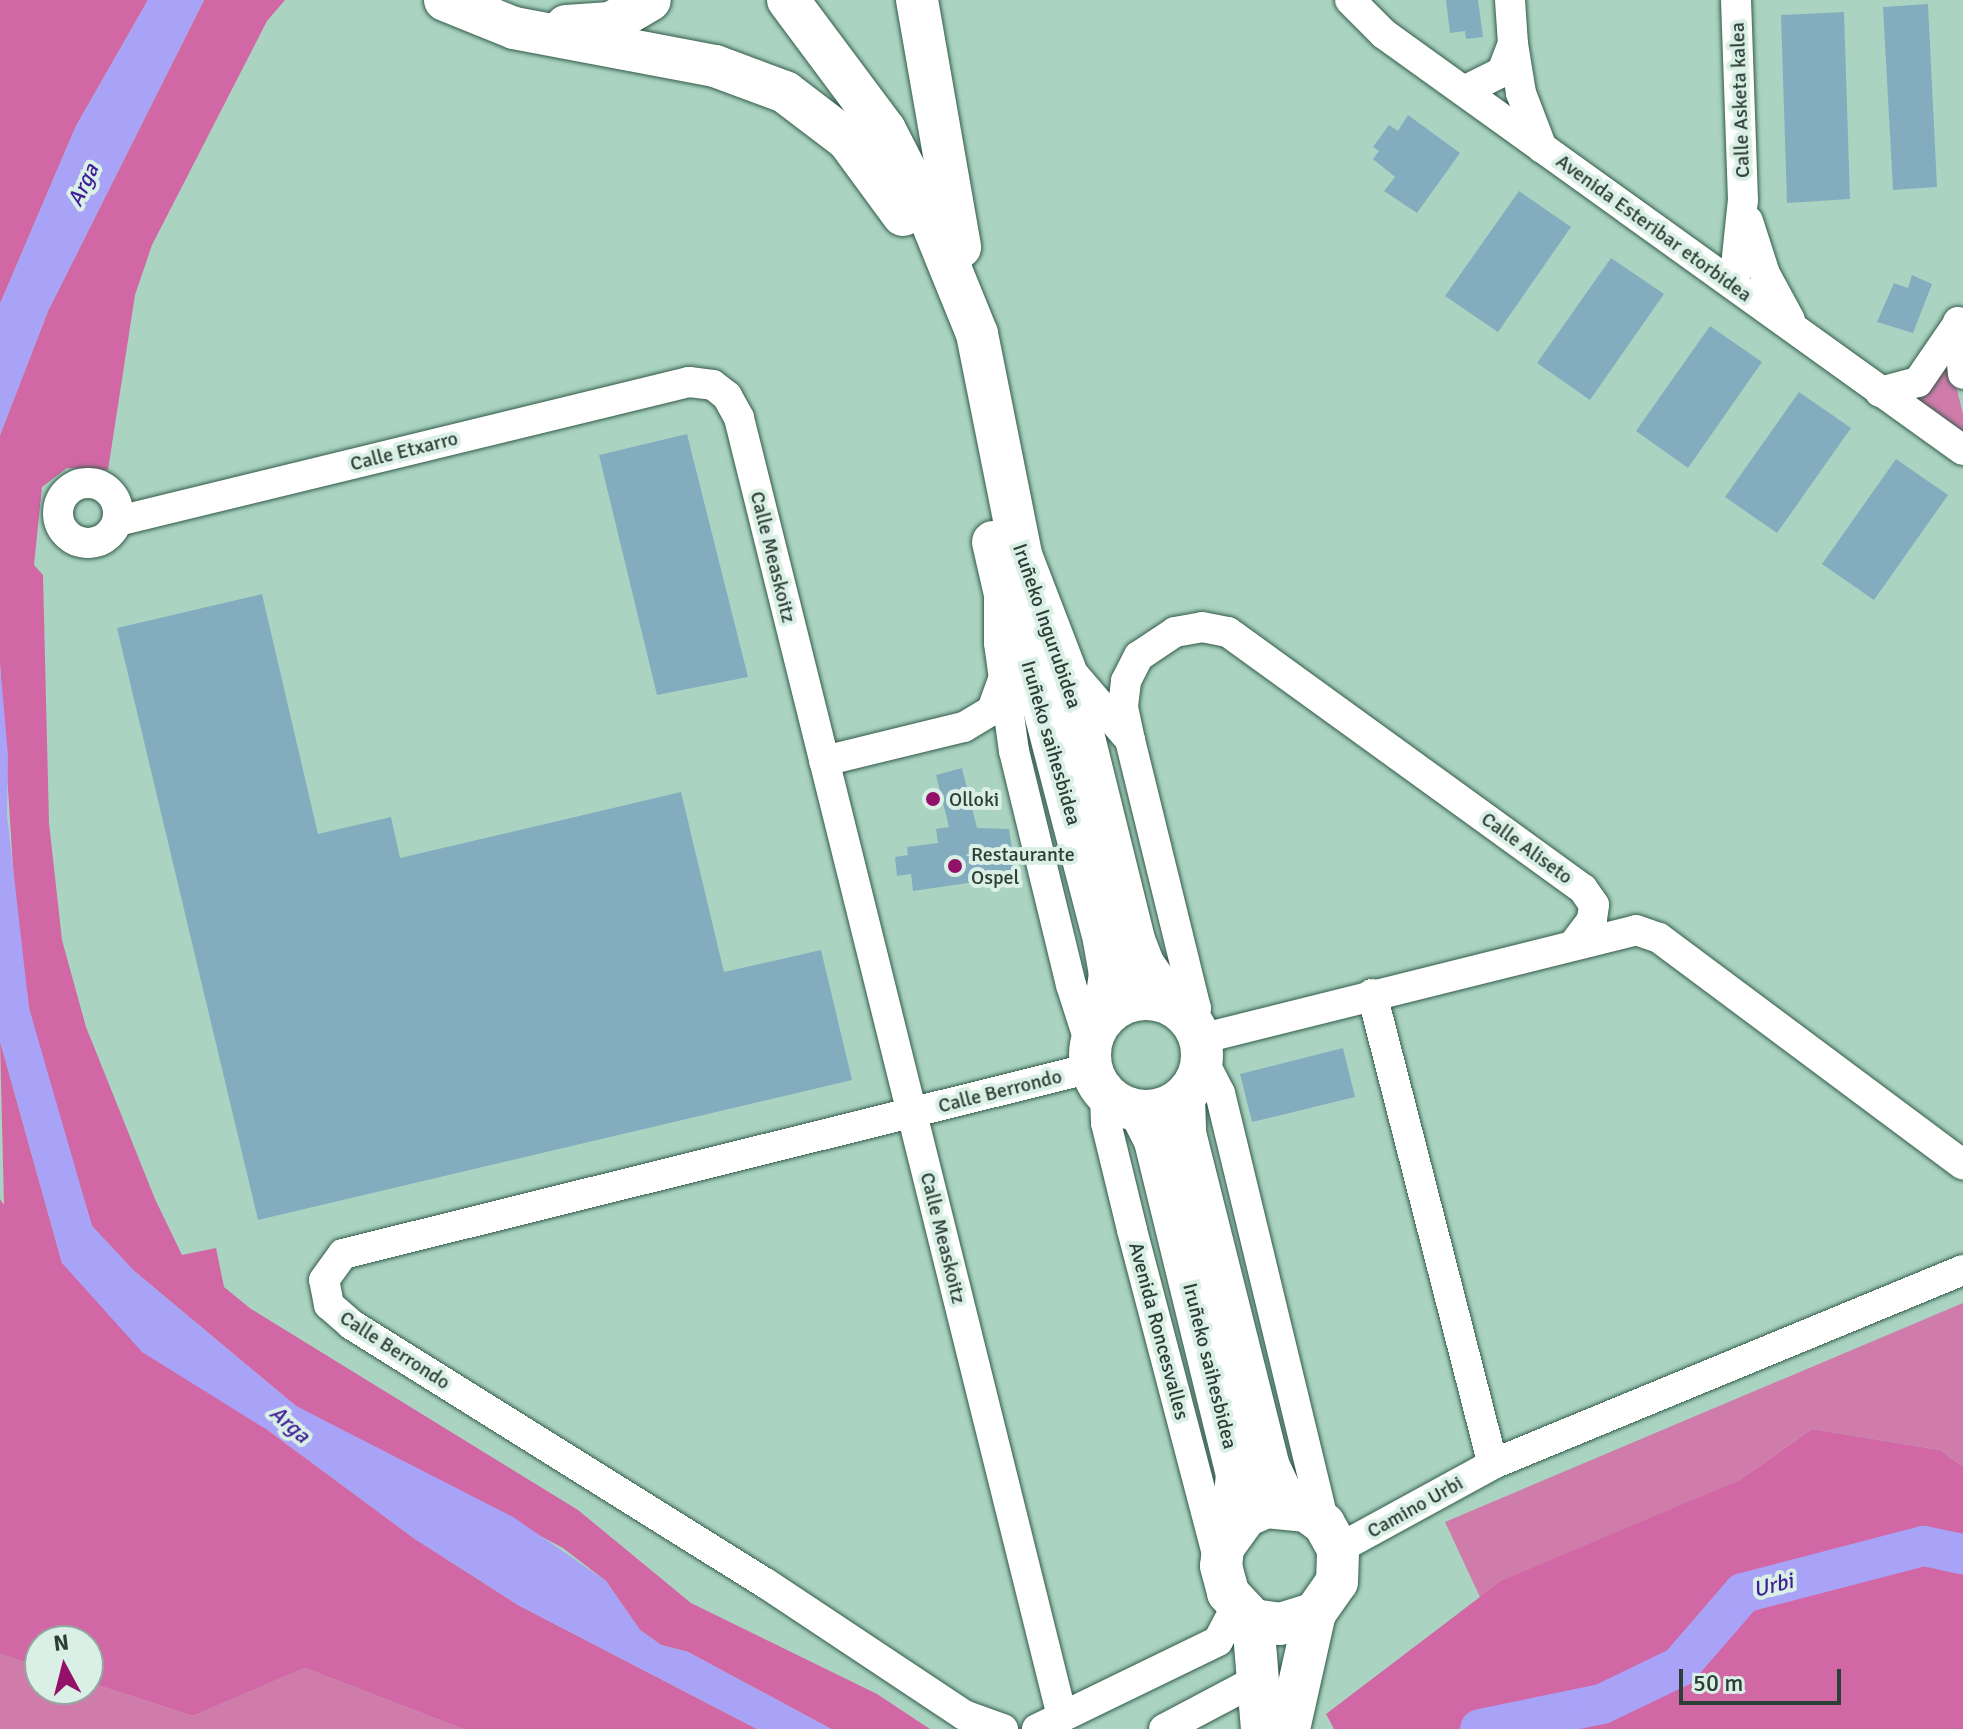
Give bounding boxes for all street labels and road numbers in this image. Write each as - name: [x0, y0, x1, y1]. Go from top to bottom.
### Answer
- street label: Calle Asketa kalea: [1725, 22, 1755, 178]
- street label: Avenida Esteribar etorbidea: [1551, 149, 1757, 307]
- street label: Calle Etxarro: [348, 426, 460, 476]
- street label: Calle Measkoitz: [745, 489, 801, 625]
- street label: Iruñeko Ingurubidea: [1008, 540, 1086, 712]
- street label: Iruñeko saihesbidea: [1016, 658, 1086, 828]
- street label: Calle Aliseto: [1477, 807, 1577, 889]
- street label: Calle Berrondo: [936, 1064, 1064, 1118]
- street label: Calle Measkoitz: [915, 1170, 971, 1306]
- street label: Avenida Roncesvalles: [1124, 1240, 1194, 1422]
- street label: Iruñeko saihesbidea: [1178, 1281, 1242, 1451]
- street label: Calle Berrondo: [335, 1305, 455, 1395]
- street label: Camino Urbi: [1363, 1471, 1467, 1543]

